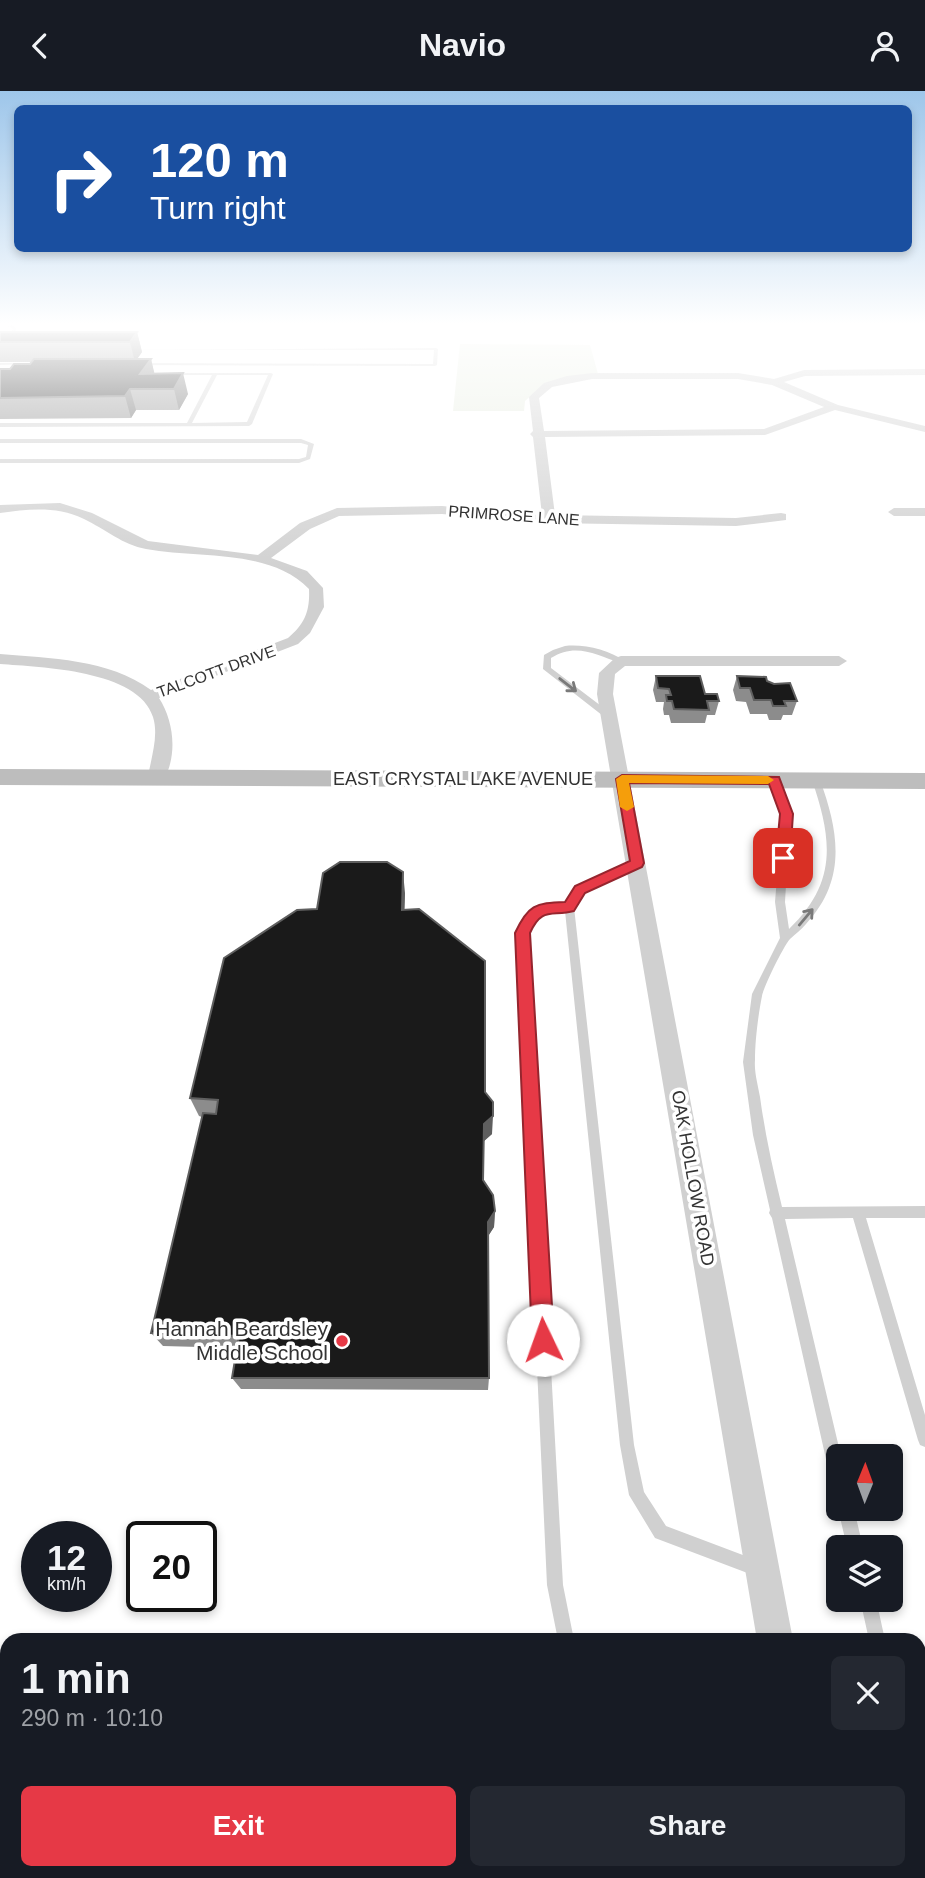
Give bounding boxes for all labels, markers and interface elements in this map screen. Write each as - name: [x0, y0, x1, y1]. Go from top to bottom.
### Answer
- icon: back: [21, 27, 59, 65]
- text: Navio: [419, 27, 506, 63]
- icon: person: [866, 27, 904, 65]
- icon: right: [35, 133, 126, 224]
- text: 120 m: [150, 133, 289, 187]
- text: Turn right: [150, 190, 286, 226]
- street label: PRIMROSE LANE: [448, 502, 580, 529]
- street label: TALCOTT DRIVE: [155, 642, 278, 701]
- one-way arrow: [558, 677, 576, 692]
- street label: EAST CRYSTAL LAKE AVENUE: [333, 769, 593, 789]
- pin: [753, 828, 813, 888]
- icon: arrive: [764, 839, 802, 877]
- one-way arrow: [799, 909, 814, 927]
- street label: OAK HOLLOW ROAD: [668, 1089, 718, 1267]
- position arrow: [506, 1303, 580, 1377]
- place label: Hannah Beardsley Middle School: [155, 1317, 328, 1364]
- marker: Hannah Beardsley Middle School: [334, 1333, 350, 1349]
- north arrow: [826, 1444, 903, 1521]
- map controls: [826, 1444, 903, 1612]
- speed limit sign: 20: [126, 1521, 217, 1612]
- button: layers: [826, 1535, 903, 1612]
- text: 12: [47, 1538, 86, 1577]
- text: km/h: [47, 1574, 86, 1594]
- text: 1 min: [21, 1655, 131, 1702]
- button: close: [831, 1656, 905, 1730]
- text: 290 m · 10:10: [21, 1705, 163, 1731]
- button: Exit: [21, 1786, 456, 1866]
- button: Share: [470, 1786, 905, 1866]

